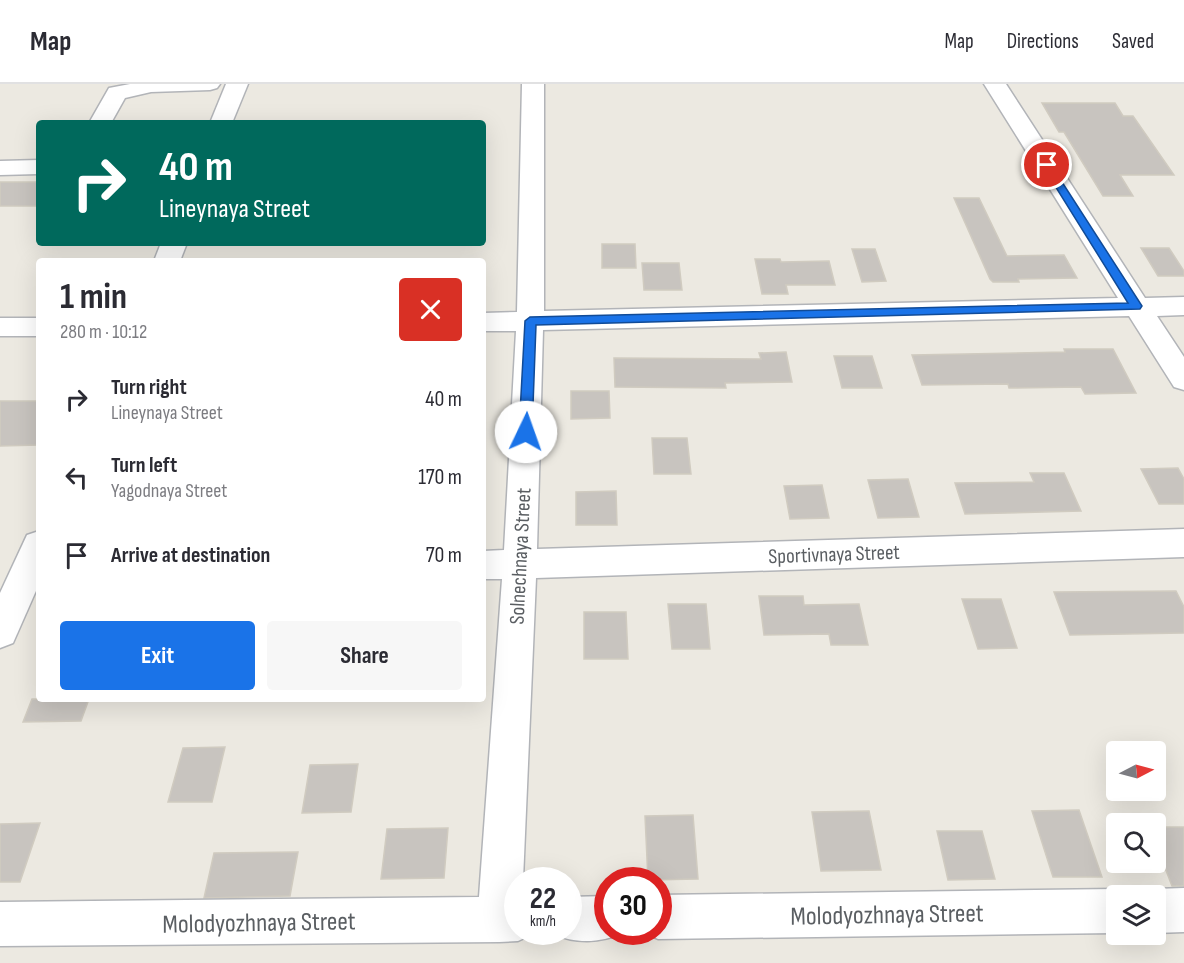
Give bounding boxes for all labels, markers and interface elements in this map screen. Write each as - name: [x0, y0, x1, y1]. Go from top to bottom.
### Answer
- text: Map: [30, 25, 71, 58]
- text: Map: [944, 29, 974, 54]
- text: Directions: [1007, 29, 1079, 54]
- text: Saved: [1112, 29, 1154, 54]
- pin: [1021, 139, 1072, 190]
- text: 40 m: [159, 142, 233, 193]
- icon: right: [60, 144, 138, 222]
- icon: arrive: [1030, 148, 1063, 181]
- text: Lineynaya Street: [159, 193, 310, 225]
- text: 1 min: [60, 276, 127, 319]
- button: close: [399, 278, 462, 341]
- text: 280 m · 10:12: [60, 320, 147, 344]
- text: Turn right: [111, 374, 187, 401]
- icon: right: [60, 383, 93, 416]
- text: 40 m: [425, 386, 462, 413]
- position arrow: [494, 400, 558, 464]
- text: Lineynaya Street: [111, 401, 223, 425]
- text: Turn left: [111, 452, 177, 479]
- icon: left: [60, 461, 93, 494]
- text: 170 m: [418, 464, 462, 491]
- text: Yagodnaya Street: [111, 479, 227, 503]
- street label: Solnechnaya Street: [504, 487, 537, 625]
- icon: arrive: [60, 539, 93, 572]
- street label: Sportivnaya Street: [768, 540, 900, 569]
- text: Arrive at destination: [111, 542, 270, 569]
- text: 70 m: [426, 542, 462, 569]
- button: Exit: [60, 621, 255, 690]
- button: Share: [267, 621, 462, 690]
- north arrow: [1106, 741, 1166, 801]
- map controls: [1106, 741, 1166, 945]
- button: search: [1106, 813, 1166, 873]
- speed limit sign: 30: [594, 867, 672, 945]
- text: 22: [530, 881, 556, 917]
- button: layers: [1106, 885, 1166, 945]
- street label: Molodyozhnaya Street: [790, 898, 984, 933]
- street label: Molodyozhnaya Street: [162, 906, 356, 941]
- text: km/h: [530, 912, 556, 931]

